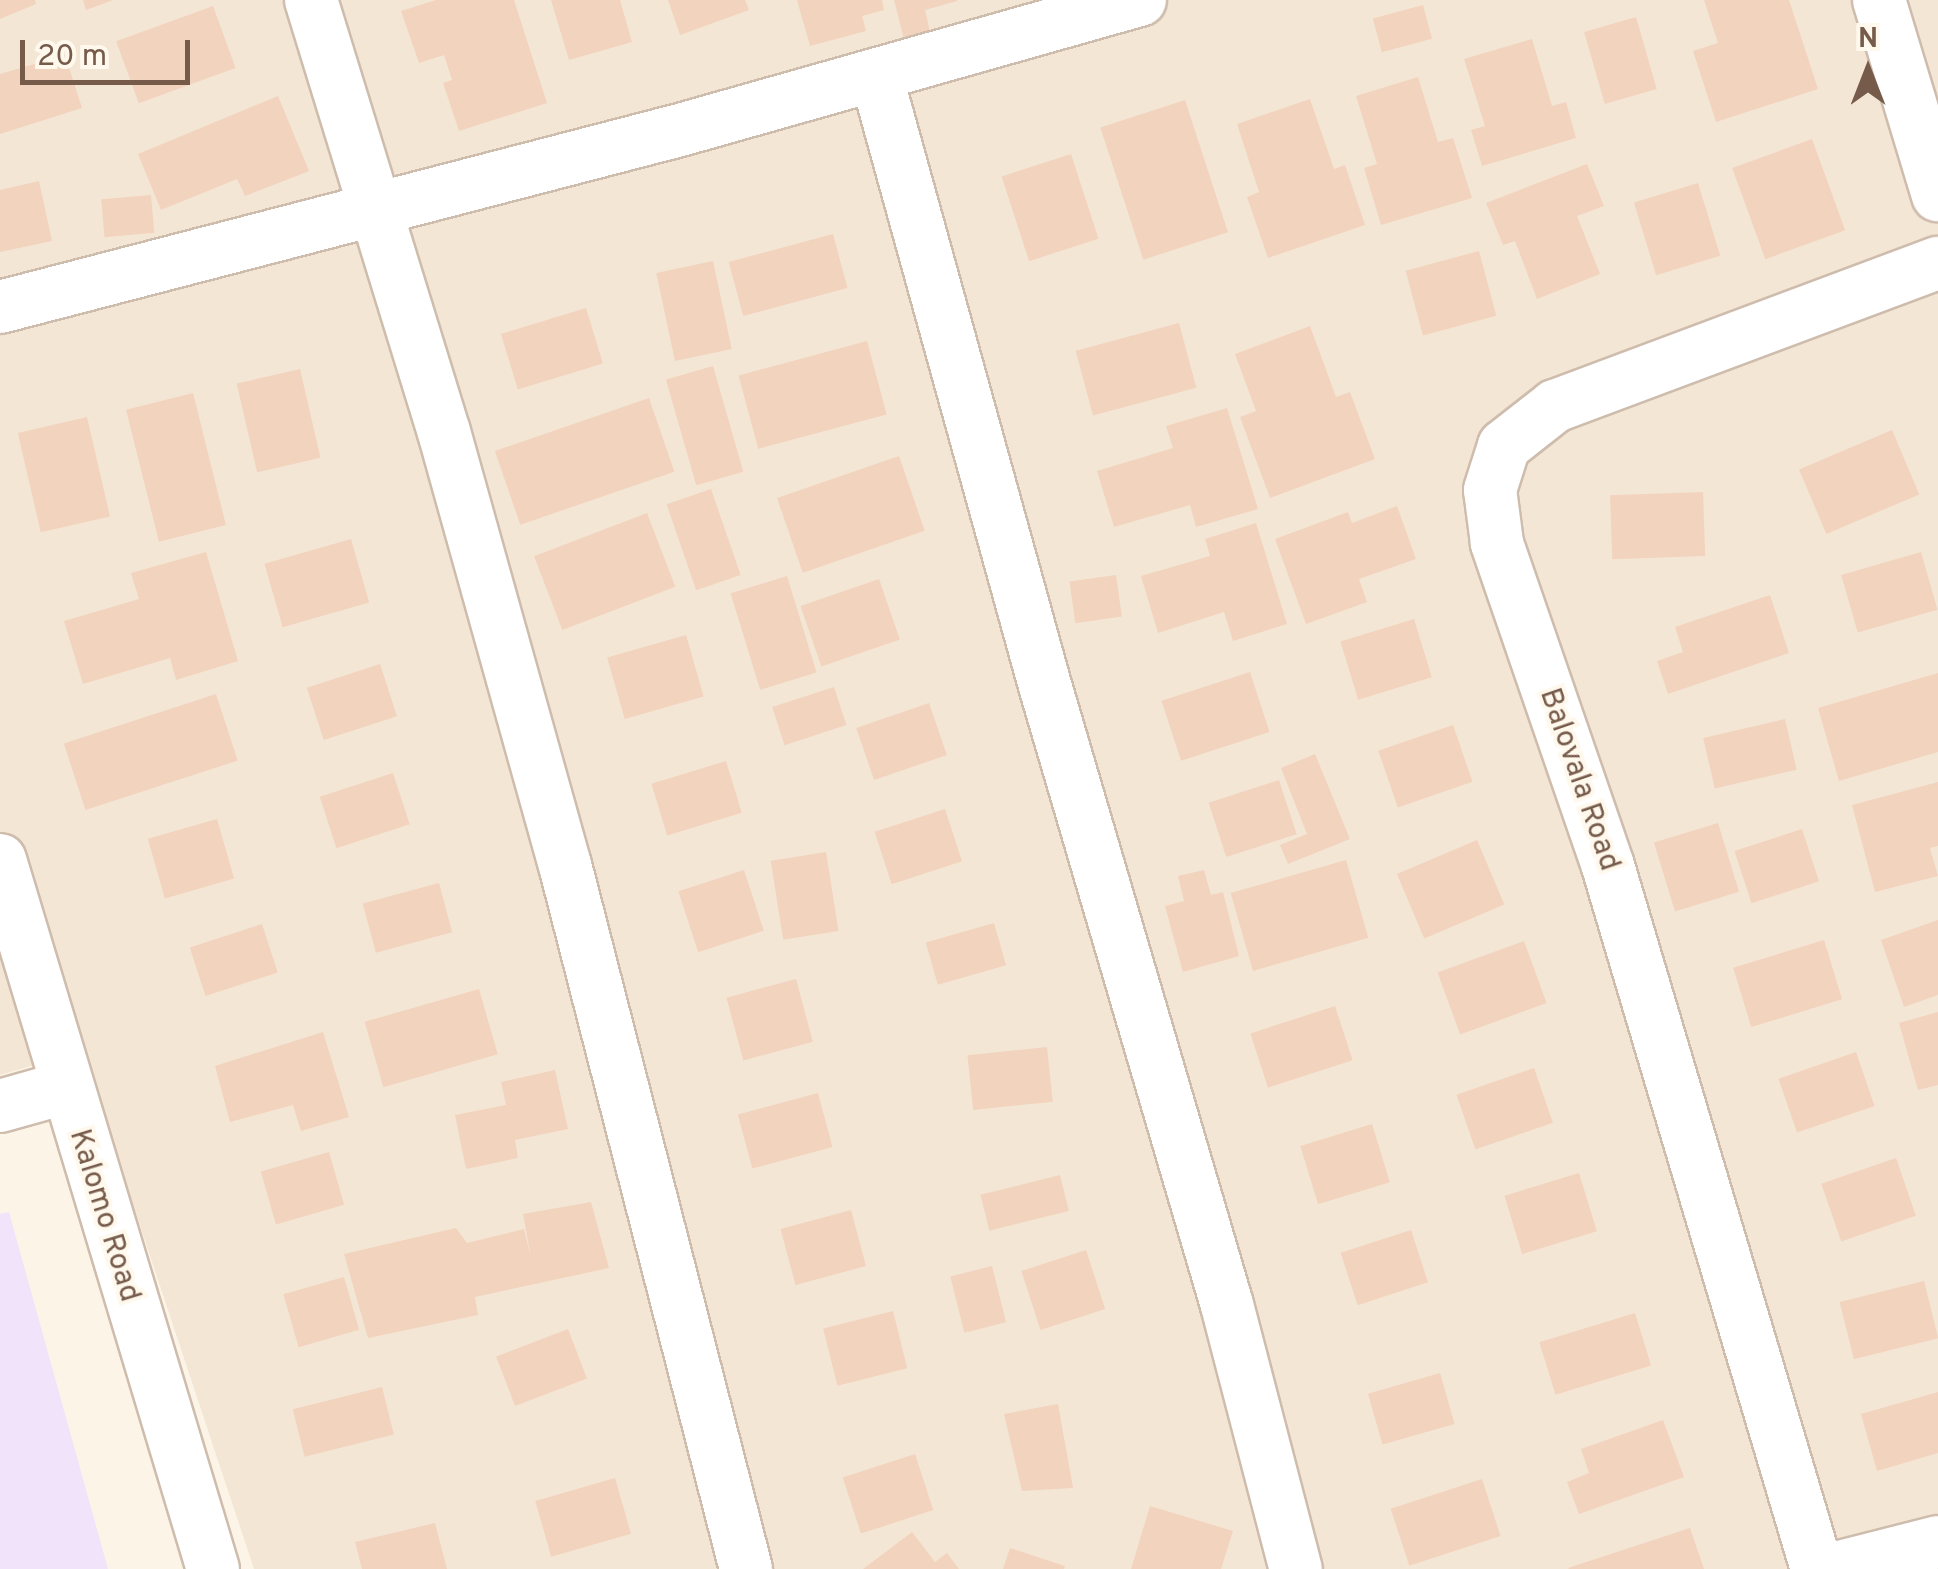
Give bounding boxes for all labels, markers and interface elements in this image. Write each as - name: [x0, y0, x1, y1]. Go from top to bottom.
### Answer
- scale bar: [25, 20, 195, 82]
- north arrow: [1818, 20, 1918, 120]
- text: N: [1858, 22, 1878, 58]
- text: 20 m: [37, 39, 107, 76]
- street label: Balovala Road: [1530, 684, 1626, 876]
- street label: Kalomo Road: [60, 1125, 146, 1307]

